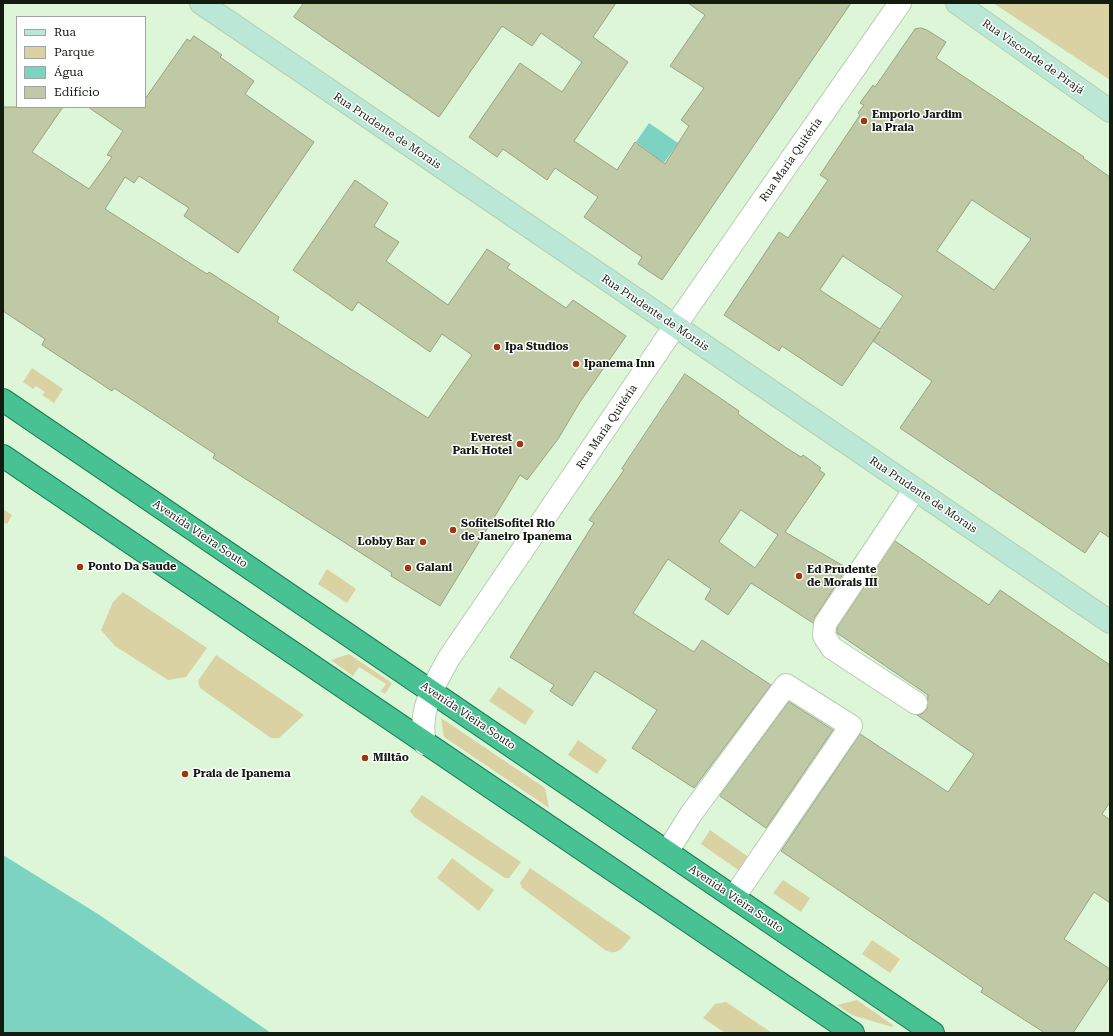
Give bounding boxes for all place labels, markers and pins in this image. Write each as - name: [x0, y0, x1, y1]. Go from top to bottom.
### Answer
- place label: Emporio Jardim la Praia: [872, 108, 962, 134]
- marker: Emporio Jardim la Praia: [859, 116, 869, 126]
- place label: Ipa Studios: [505, 340, 568, 354]
- marker: Ipa Studios: [492, 342, 502, 352]
- place label: Ipanema Inn: [584, 357, 655, 371]
- marker: Ipanema Inn: [571, 359, 581, 369]
- place label: Everest Park Hotel: [452, 431, 512, 457]
- marker: Everest Park Hotel: [515, 439, 525, 449]
- place label: SofitelSofitel Rio de Janeiro Ipanema: [461, 517, 572, 543]
- marker: SofitelSofitel Rio de Janeiro Ipanema: [448, 525, 458, 535]
- place label: Lobby Bar: [358, 535, 415, 549]
- marker: Lobby Bar: [418, 537, 428, 547]
- place label: Ponto Da Saude: [88, 560, 176, 574]
- place label: Galani: [416, 561, 452, 575]
- marker: Ponto Da Saude: [75, 562, 85, 572]
- marker: Galani: [403, 563, 413, 573]
- place label: Ed Prudente de Morais III: [807, 563, 878, 589]
- marker: Ed Prudente de Morais III: [794, 571, 804, 581]
- place label: Miltão: [373, 751, 409, 765]
- marker: Miltão: [360, 753, 370, 763]
- place label: Praia de Ipanema: [193, 767, 291, 781]
- marker: Praia de Ipanema: [180, 769, 190, 779]

